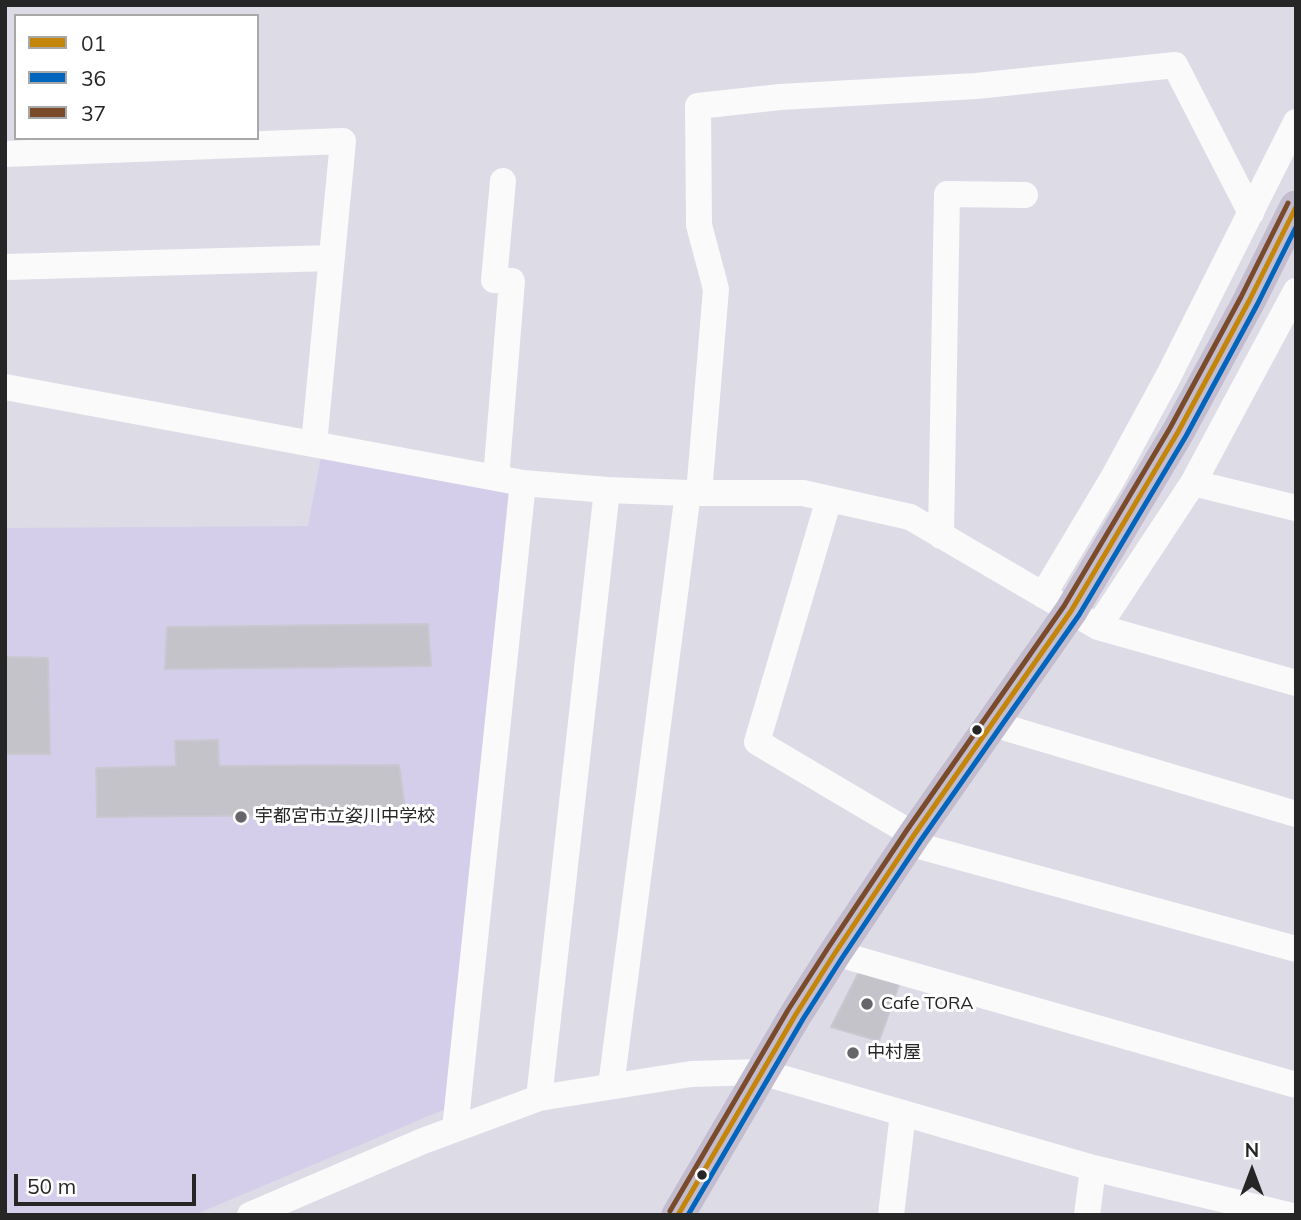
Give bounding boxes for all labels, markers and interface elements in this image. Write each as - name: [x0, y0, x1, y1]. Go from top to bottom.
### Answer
- legend: [14, 14, 259, 140]
- text: 01: [81, 30, 106, 56]
- text: 36: [81, 65, 106, 91]
- text: 37: [81, 100, 106, 126]
- unlabelled marker: [970, 723, 984, 737]
- place label: 宇都宮市立姿川中学校: [255, 806, 435, 828]
- marker: 宇都宮市立姿川中学校: [233, 809, 249, 825]
- place label: Cafe TORA: [881, 993, 974, 1015]
- marker: Cafe TORA: [859, 996, 875, 1012]
- place label: 中村屋: [867, 1042, 921, 1064]
- marker: 中村屋: [845, 1045, 861, 1061]
- north arrow: [1217, 1136, 1287, 1206]
- text: N: [1245, 1138, 1259, 1162]
- scale bar: [18, 1160, 200, 1204]
- unlabelled marker: [695, 1168, 709, 1182]
- text: 50 m: [27, 1173, 76, 1199]

